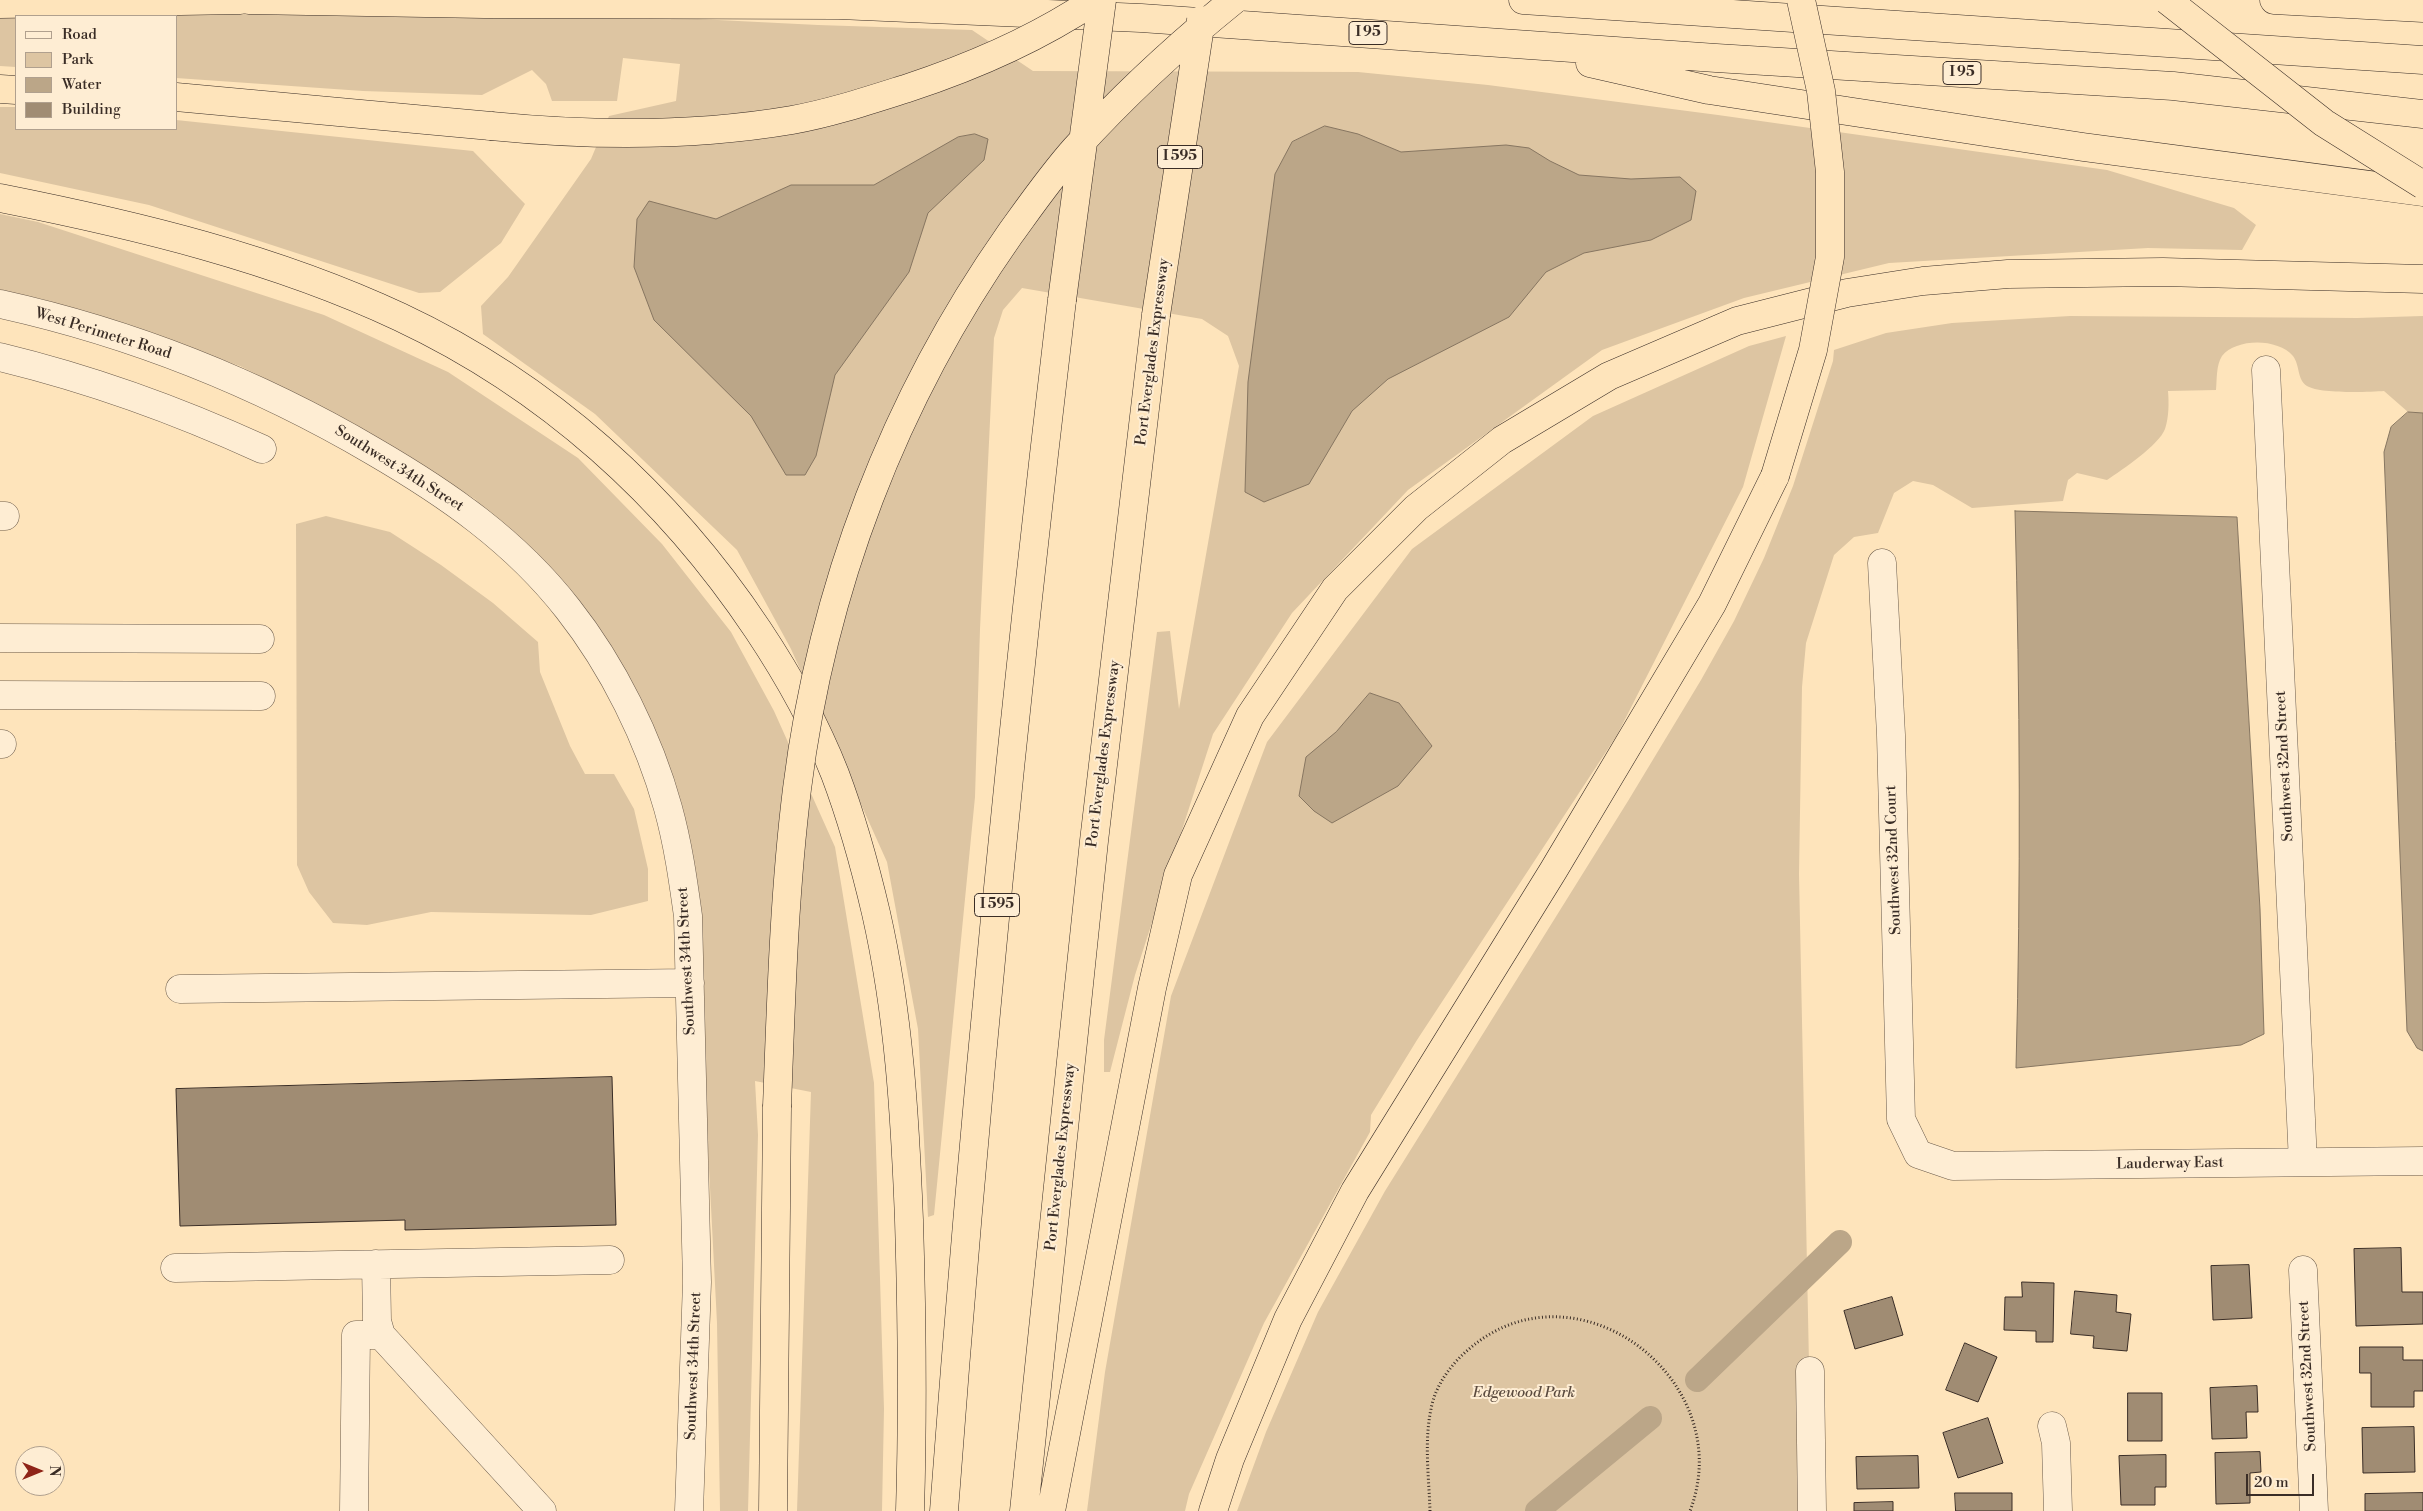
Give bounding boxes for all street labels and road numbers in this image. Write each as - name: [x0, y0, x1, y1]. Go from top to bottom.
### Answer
- road number: I 95: [1349, 22, 1387, 44]
- road number: I 95: [1943, 62, 1981, 84]
- road number: I 595: [1158, 146, 1202, 168]
- street label: Port Everglades Expressway: [1133, 257, 1173, 447]
- street label: West Perimeter Road: [33, 305, 173, 363]
- street label: Southwest 34th Street: [331, 422, 467, 516]
- street label: Port Everglades Expressway: [1084, 659, 1124, 849]
- street label: Southwest 32nd Street: [2272, 690, 2298, 842]
- street label: Southwest 32nd Court: [1882, 785, 1906, 935]
- street label: Southwest 34th Street: [674, 886, 700, 1036]
- road number: I 595: [974, 894, 1020, 916]
- street label: Port Everglades Expressway: [1042, 1062, 1080, 1252]
- street label: Lauderway East: [2116, 1154, 2224, 1174]
- street label: Southwest 34th Street: [682, 1291, 706, 1441]
- street label: Southwest 32nd Street: [2295, 1300, 2321, 1452]

